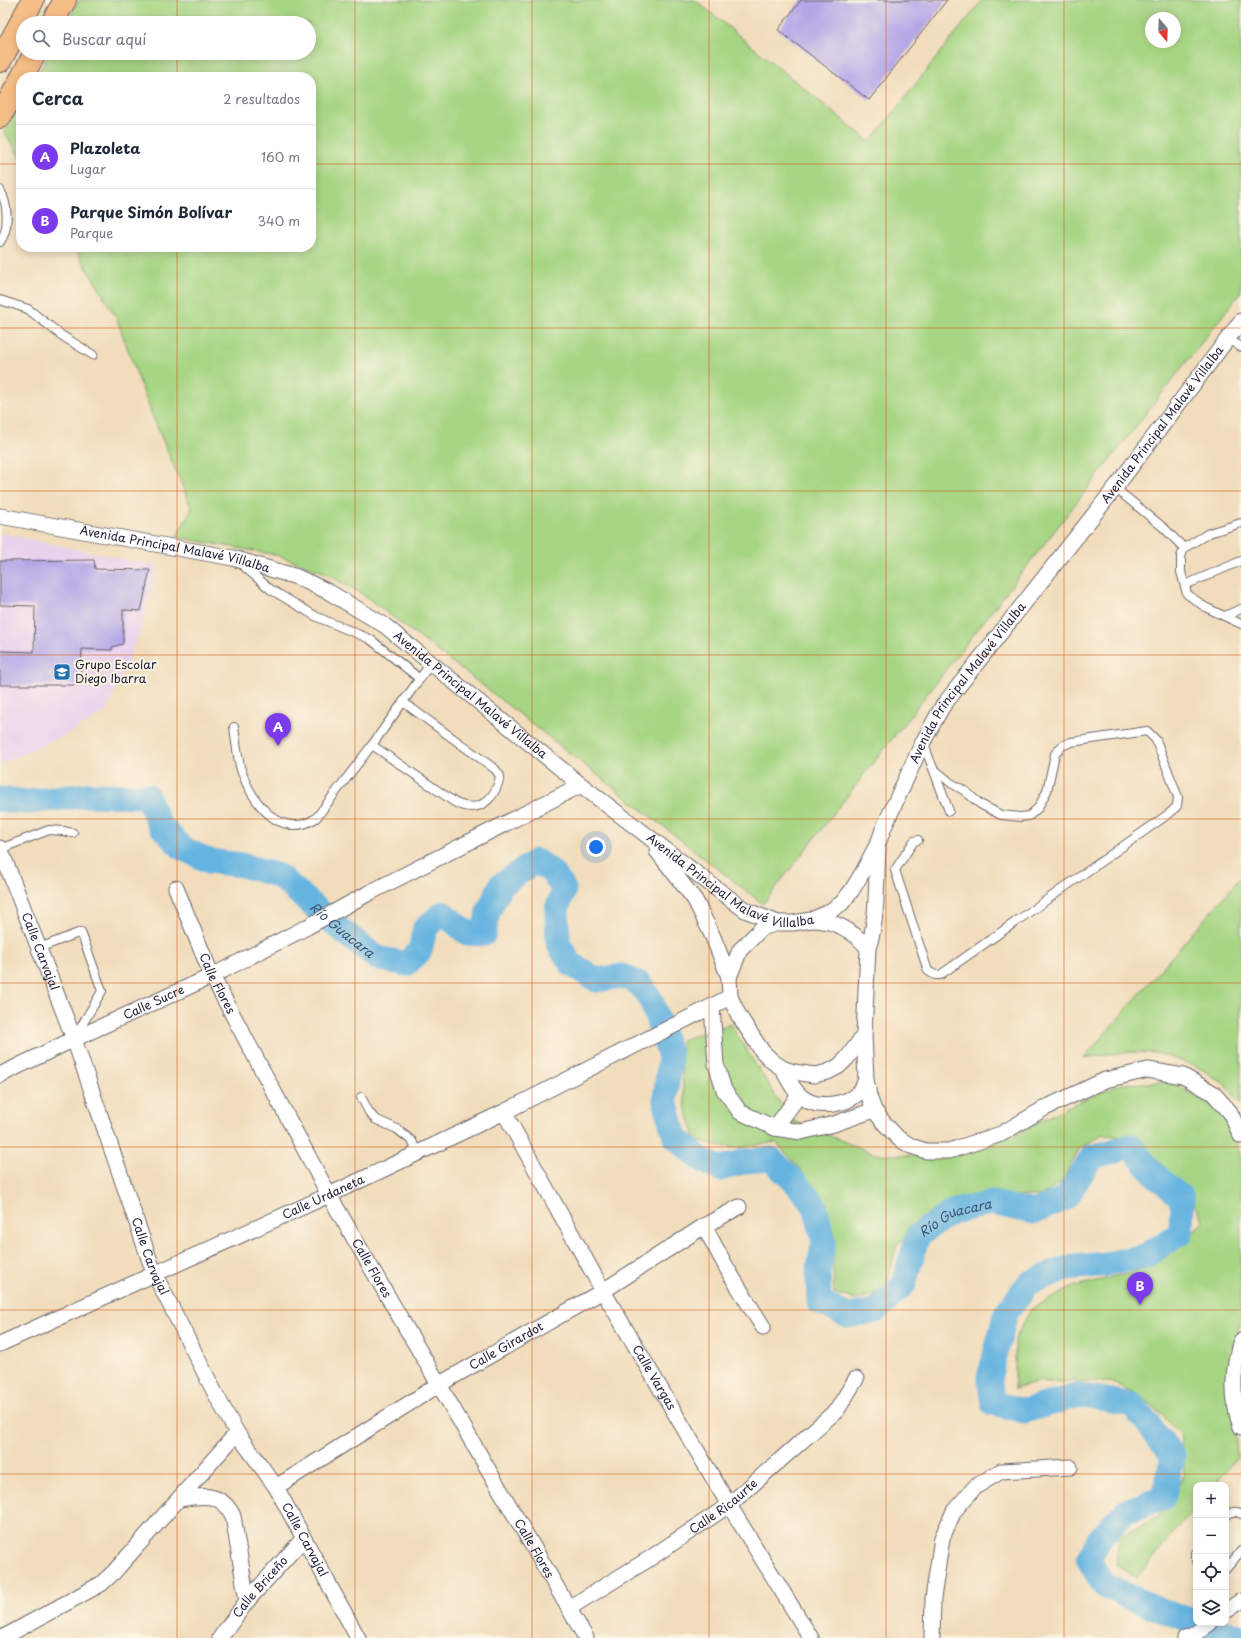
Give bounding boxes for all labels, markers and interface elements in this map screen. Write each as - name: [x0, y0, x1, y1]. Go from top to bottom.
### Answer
- north arrow: [1145, 12, 1181, 48]
- search box: [16, 16, 316, 60]
- icon: search: [30, 27, 52, 49]
- text: Buscar aquí: [62, 27, 146, 50]
- text: Cerca: [32, 85, 83, 111]
- text: 2 resultados: [223, 89, 300, 108]
- text: Plazoleta: [70, 136, 140, 159]
- text: A: [40, 147, 50, 166]
- text: 160 m: [261, 147, 300, 166]
- text: Lugar: [70, 159, 106, 178]
- text: Parque Simón Bolívar: [70, 200, 232, 223]
- text: B: [41, 211, 49, 230]
- text: 340 m: [257, 211, 300, 230]
- text: Parque: [70, 223, 113, 242]
- street label: Avenida Principal Malavé Villalba: [1096, 341, 1228, 507]
- street label: Avenida Principal Malavé Villalba: [79, 521, 273, 577]
- street label: Avenida Principal Malavé Villalba: [904, 598, 1030, 766]
- street label: Avenida Principal Malavé Villalba: [390, 626, 552, 763]
- place label: Grupo Escolar Diego Ibarra: [75, 655, 157, 687]
- school or university icon: Grupo Escolar Diego Ibarra: [52, 662, 72, 682]
- pin: A: [265, 713, 291, 746]
- street label: Avenida Principal Malavé Villalba: [643, 828, 816, 931]
- your location: [586, 837, 606, 857]
- water label: Río Guacara: [306, 897, 379, 962]
- street label: Calle Carvajal: [18, 910, 64, 993]
- street label: Calle Flores: [196, 950, 241, 1017]
- street label: Calle Sucre: [120, 980, 187, 1023]
- street label: Calle Urdaneta: [279, 1169, 367, 1223]
- water label: Río Guacara: [915, 1193, 994, 1241]
- street label: Calle Carvajal: [128, 1215, 174, 1298]
- street label: Calle Flores: [348, 1235, 397, 1301]
- pin: B: [1127, 1272, 1153, 1305]
- street label: Calle Girardot: [465, 1317, 546, 1374]
- street label: Calle Vargas: [629, 1341, 681, 1413]
- street label: Calle Ricaurte: [685, 1474, 761, 1537]
- map controls: [1193, 1482, 1229, 1626]
- button: +: [1193, 1482, 1229, 1518]
- street label: Calle Carvajal: [278, 1499, 333, 1580]
- street label: Calle Flores: [511, 1515, 559, 1581]
- button: −: [1193, 1518, 1229, 1554]
- street label: Calle Briceño: [228, 1551, 292, 1621]
- button: locate: [1193, 1554, 1229, 1590]
- button: layers: [1193, 1590, 1229, 1626]

